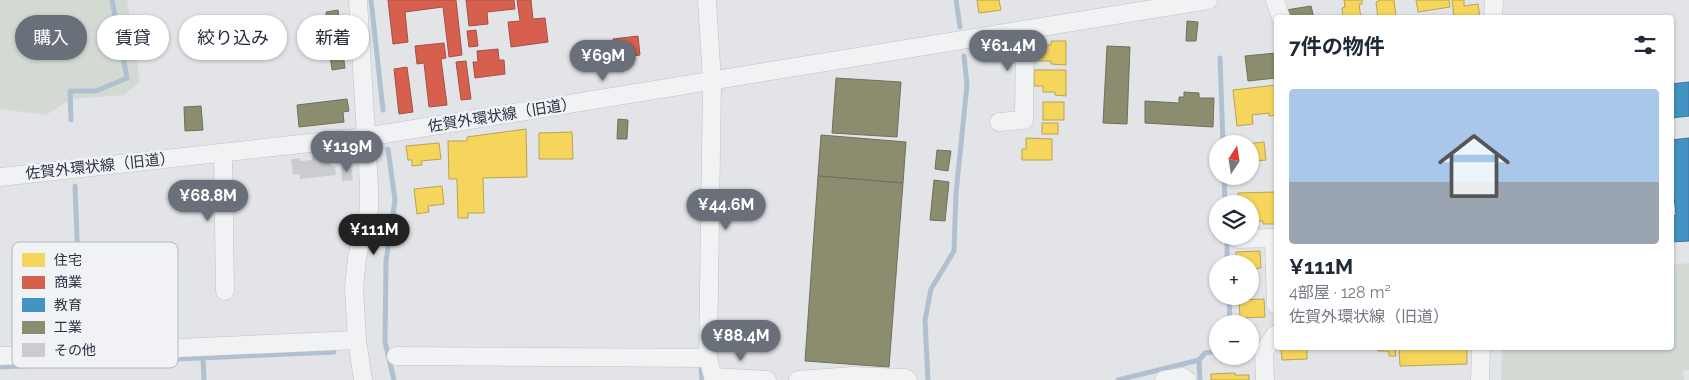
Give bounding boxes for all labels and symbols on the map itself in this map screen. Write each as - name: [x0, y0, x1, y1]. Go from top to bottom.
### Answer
- pin: ¥61.4M: [967, 30, 1049, 72]
- pin: ¥69M: [573, 39, 633, 82]
- street label: 佐賀外環状線（旧道）: [427, 94, 577, 136]
- pin: ¥119M: [312, 130, 382, 173]
- north arrow: [1209, 135, 1259, 185]
- street label: 佐賀外環状線（旧道）: [24, 149, 176, 183]
- pin: ¥68.8M: [167, 180, 249, 222]
- pin: ¥44.6M: [685, 188, 767, 231]
- pin: ¥111M: [339, 214, 409, 256]
- legend: [12, 242, 178, 368]
- text: 住宅: [54, 252, 82, 268]
- text: 商業: [54, 274, 82, 290]
- text: 教育: [54, 297, 82, 313]
- text: 工業: [54, 319, 82, 335]
- pin: ¥88.4M: [700, 320, 782, 362]
- text: その他: [54, 342, 96, 358]

